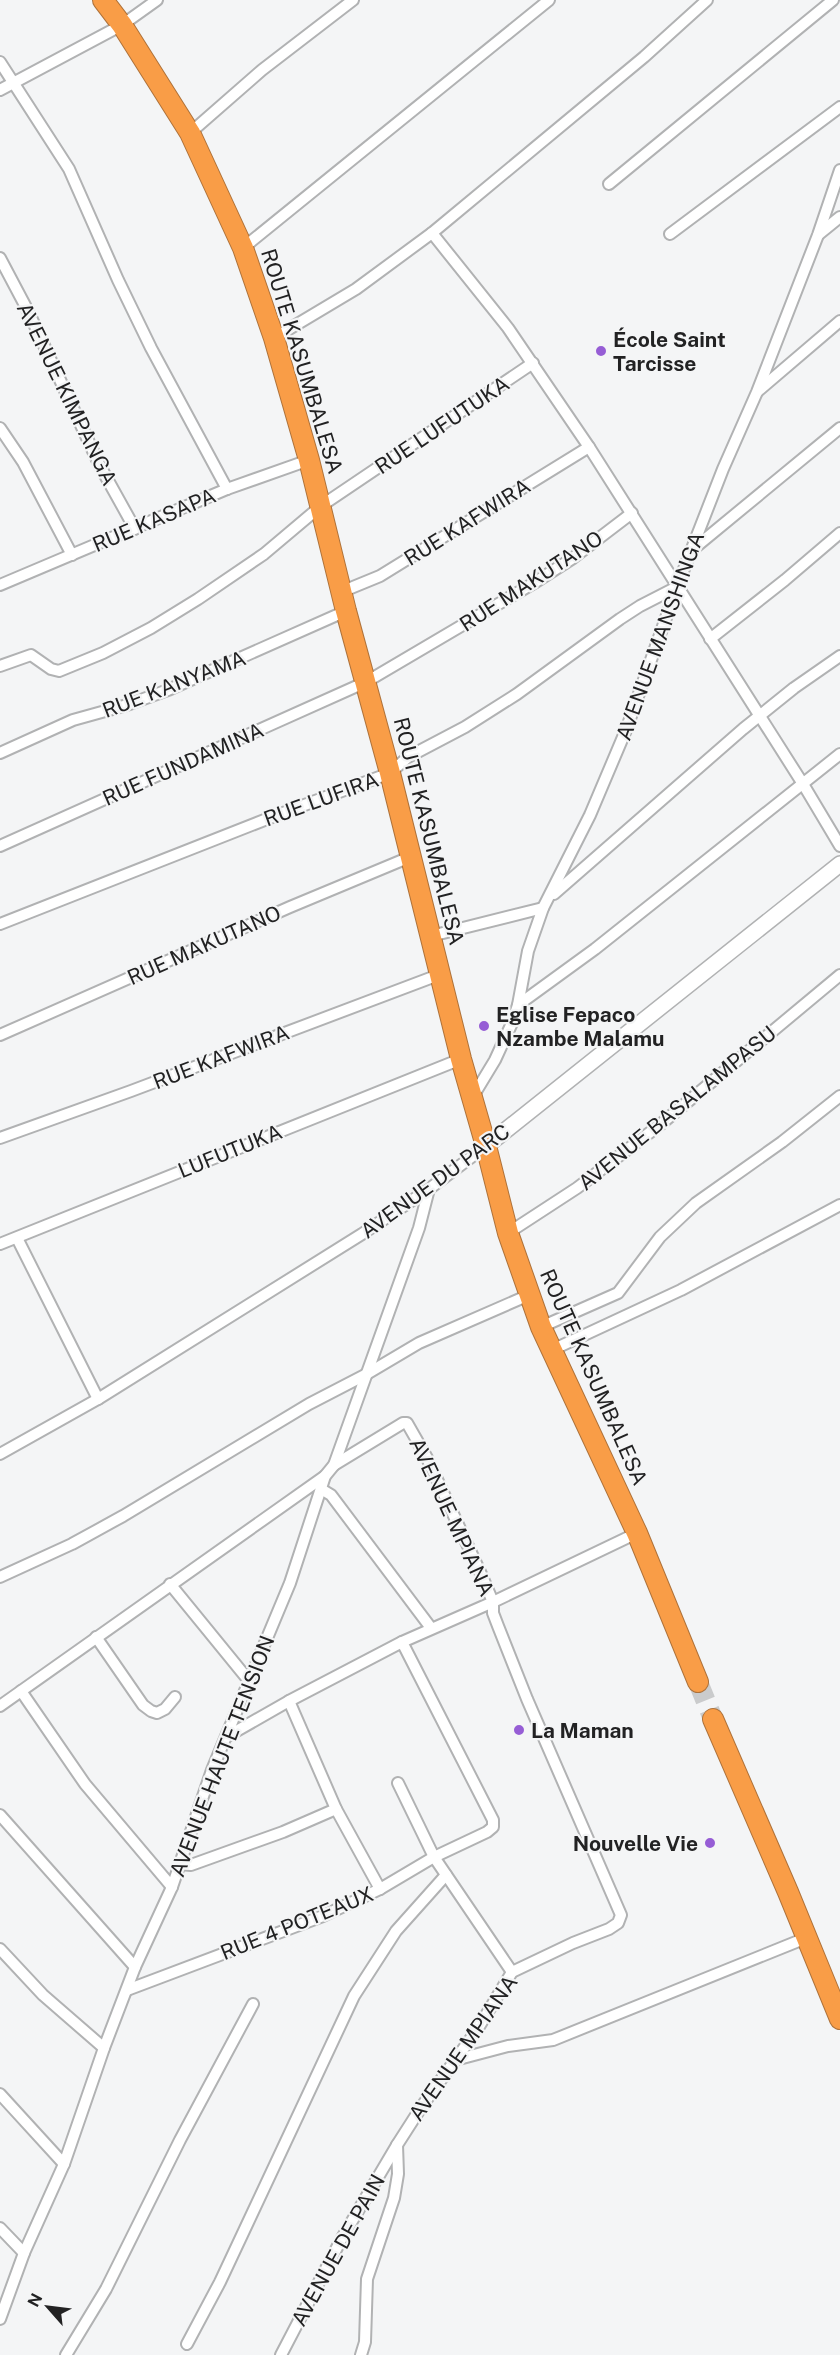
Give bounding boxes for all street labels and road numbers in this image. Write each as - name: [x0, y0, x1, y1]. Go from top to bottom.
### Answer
- street label: ROUTE KASUMBALESA: [256, 246, 348, 476]
- street label: AVENUE KIMPANGA: [12, 298, 122, 490]
- street label: RUE LUFUTUKA: [370, 371, 514, 479]
- street label: RUE KAFWIRA: [399, 473, 535, 571]
- street label: RUE KASAPA: [89, 483, 219, 557]
- street label: RUE MAKUTANO: [455, 525, 607, 637]
- street label: AVENUE MANSHINGA: [611, 528, 709, 744]
- street label: RUE KANYAMA: [99, 645, 249, 723]
- street label: ROUTE KASUMBALESA: [389, 715, 469, 947]
- street label: RUE FUNDAMINA: [99, 717, 268, 811]
- street label: RUE LUFIRA: [260, 767, 382, 831]
- street label: RUE MAKUTANO: [123, 900, 285, 990]
- street label: RUE KAFWIRA: [149, 1019, 293, 1094]
- street label: AVENUE BASALAMPASU: [573, 1021, 781, 1195]
- street label: LUFUTUKA: [174, 1119, 286, 1183]
- street label: AVENUE DU PARC: [356, 1119, 514, 1243]
- street label: ROUTE KASUMBALESA: [535, 1265, 653, 1489]
- street label: AVENUE MPIANA: [404, 1434, 500, 1600]
- street label: AVENUE HAUTE TENSION: [164, 1632, 280, 1880]
- street label: RUE 4 POTEAUX: [217, 1881, 377, 1965]
- street label: AVENUE MPIANA: [403, 1970, 523, 2126]
- street label: AVENUE DE PAIN: [286, 2170, 390, 2330]

